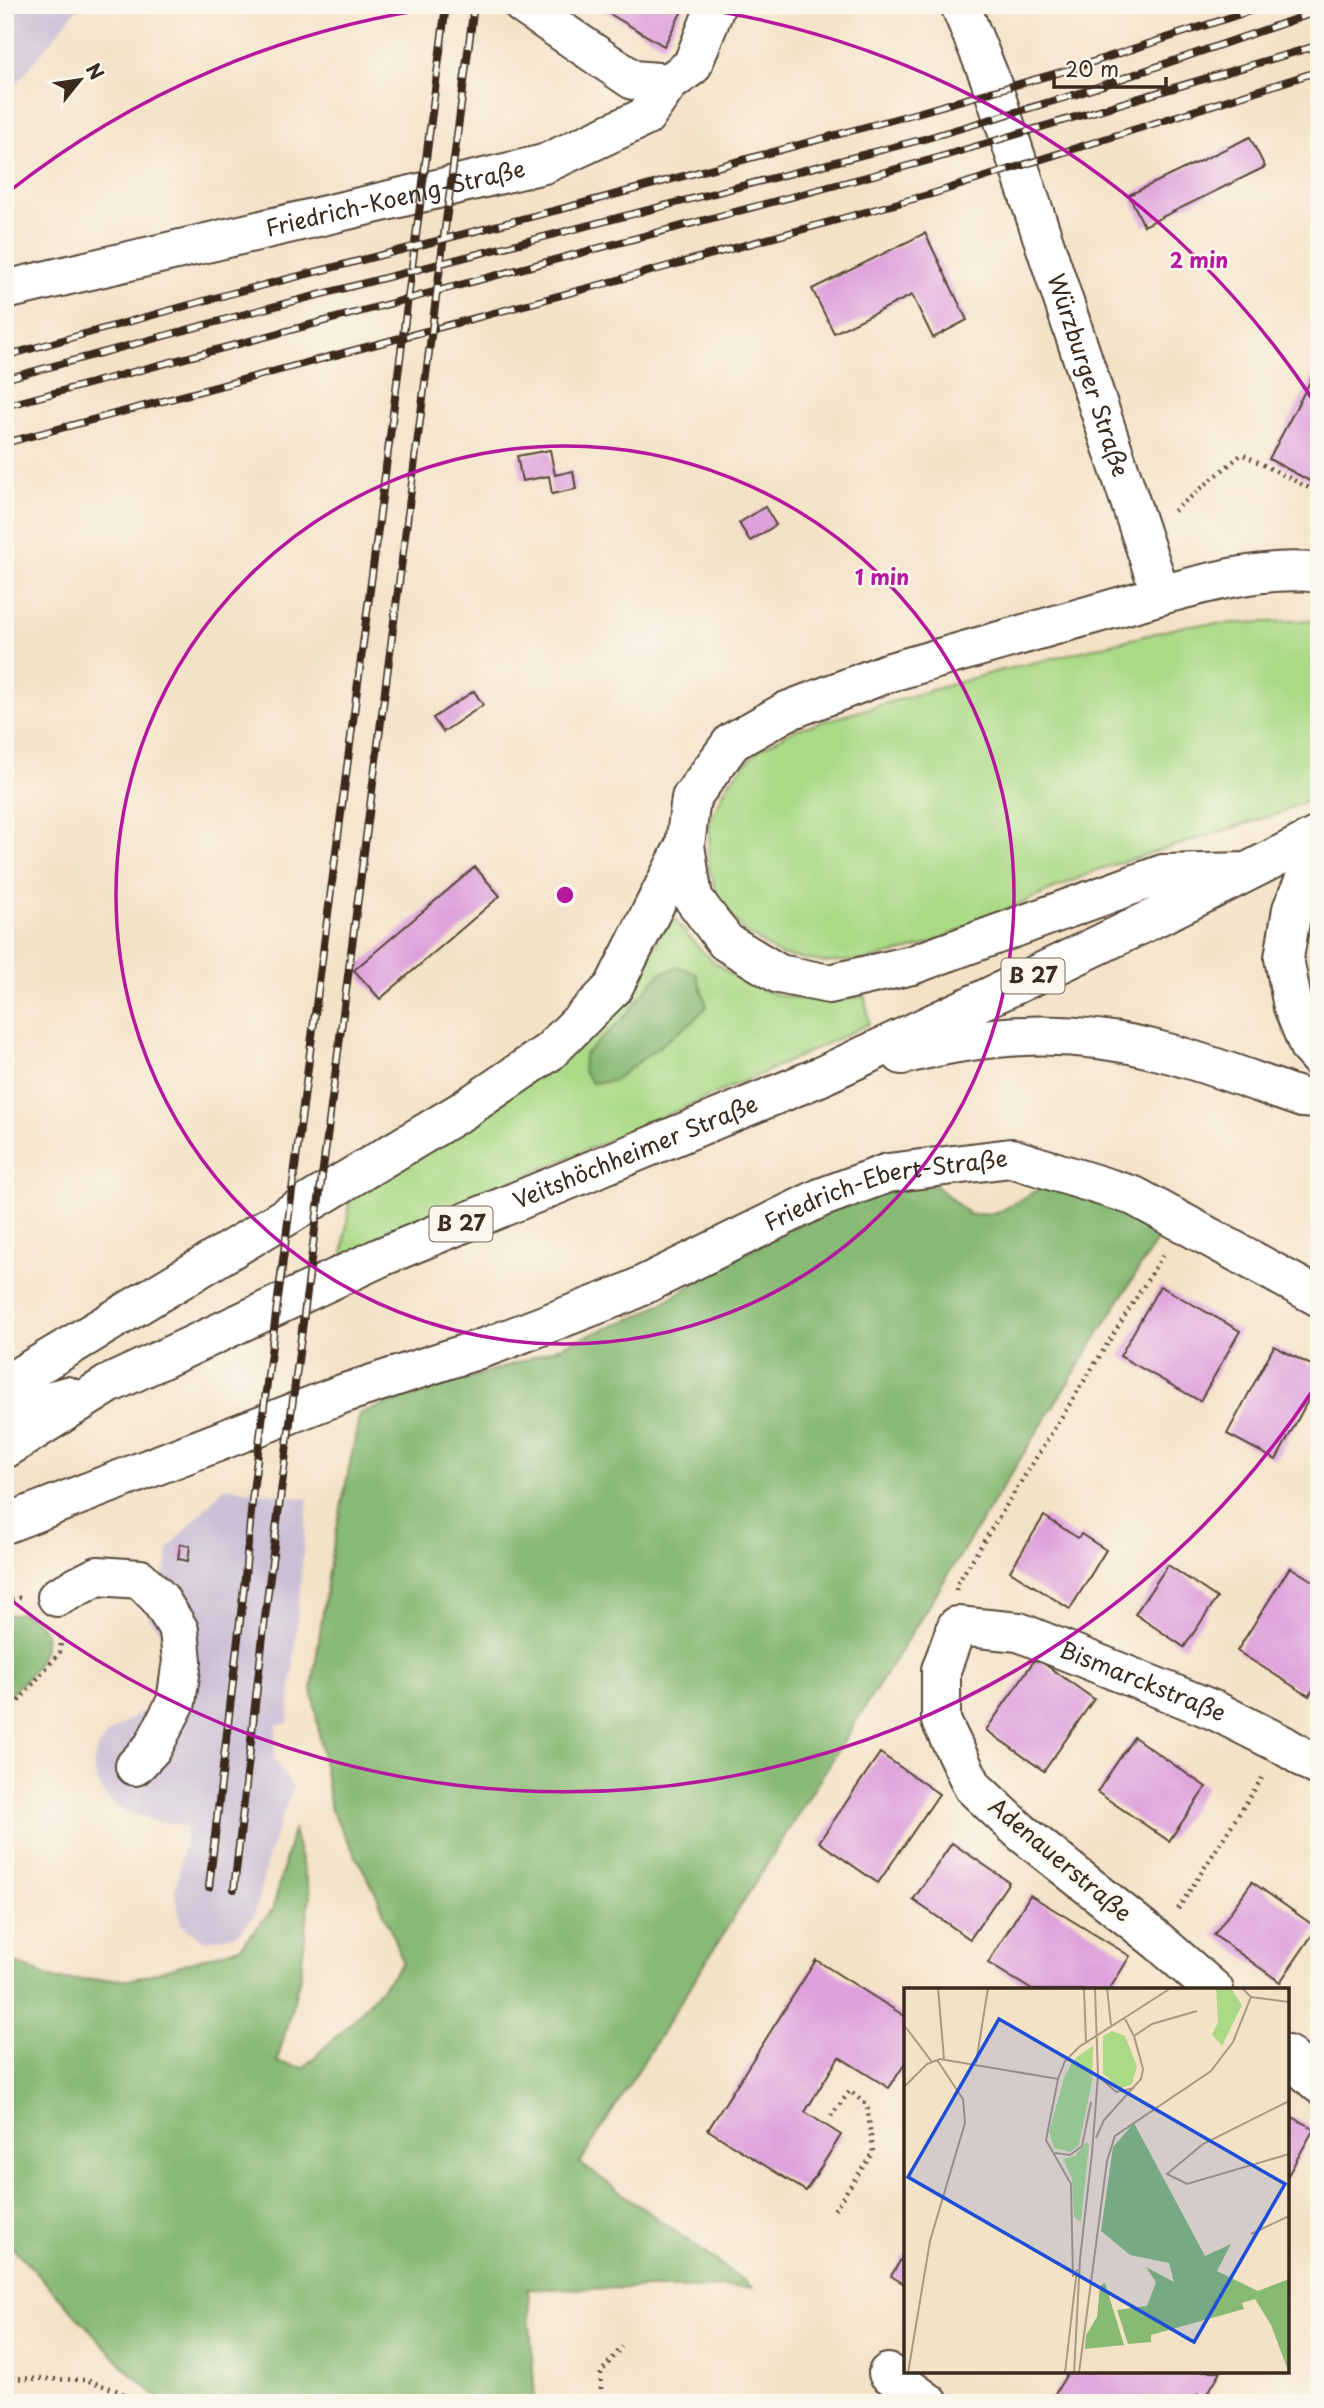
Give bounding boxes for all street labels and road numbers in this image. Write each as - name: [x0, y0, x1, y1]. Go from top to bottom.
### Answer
- street label: Friedrich-Koenig-Straße: [262, 150, 528, 245]
- street label: Würzburger Straße: [1040, 269, 1140, 481]
- road number: B 27: [1002, 958, 1064, 993]
- street label: Veitshöchheimer Straße: [507, 1085, 763, 1217]
- street label: Friedrich-Ebert-Straße: [758, 1140, 1009, 1239]
- road number: B 27: [430, 1206, 492, 1242]
- street label: Bismarckstraße: [1055, 1631, 1233, 1729]
- street label: Adenauerstraße: [982, 1788, 1140, 1929]

